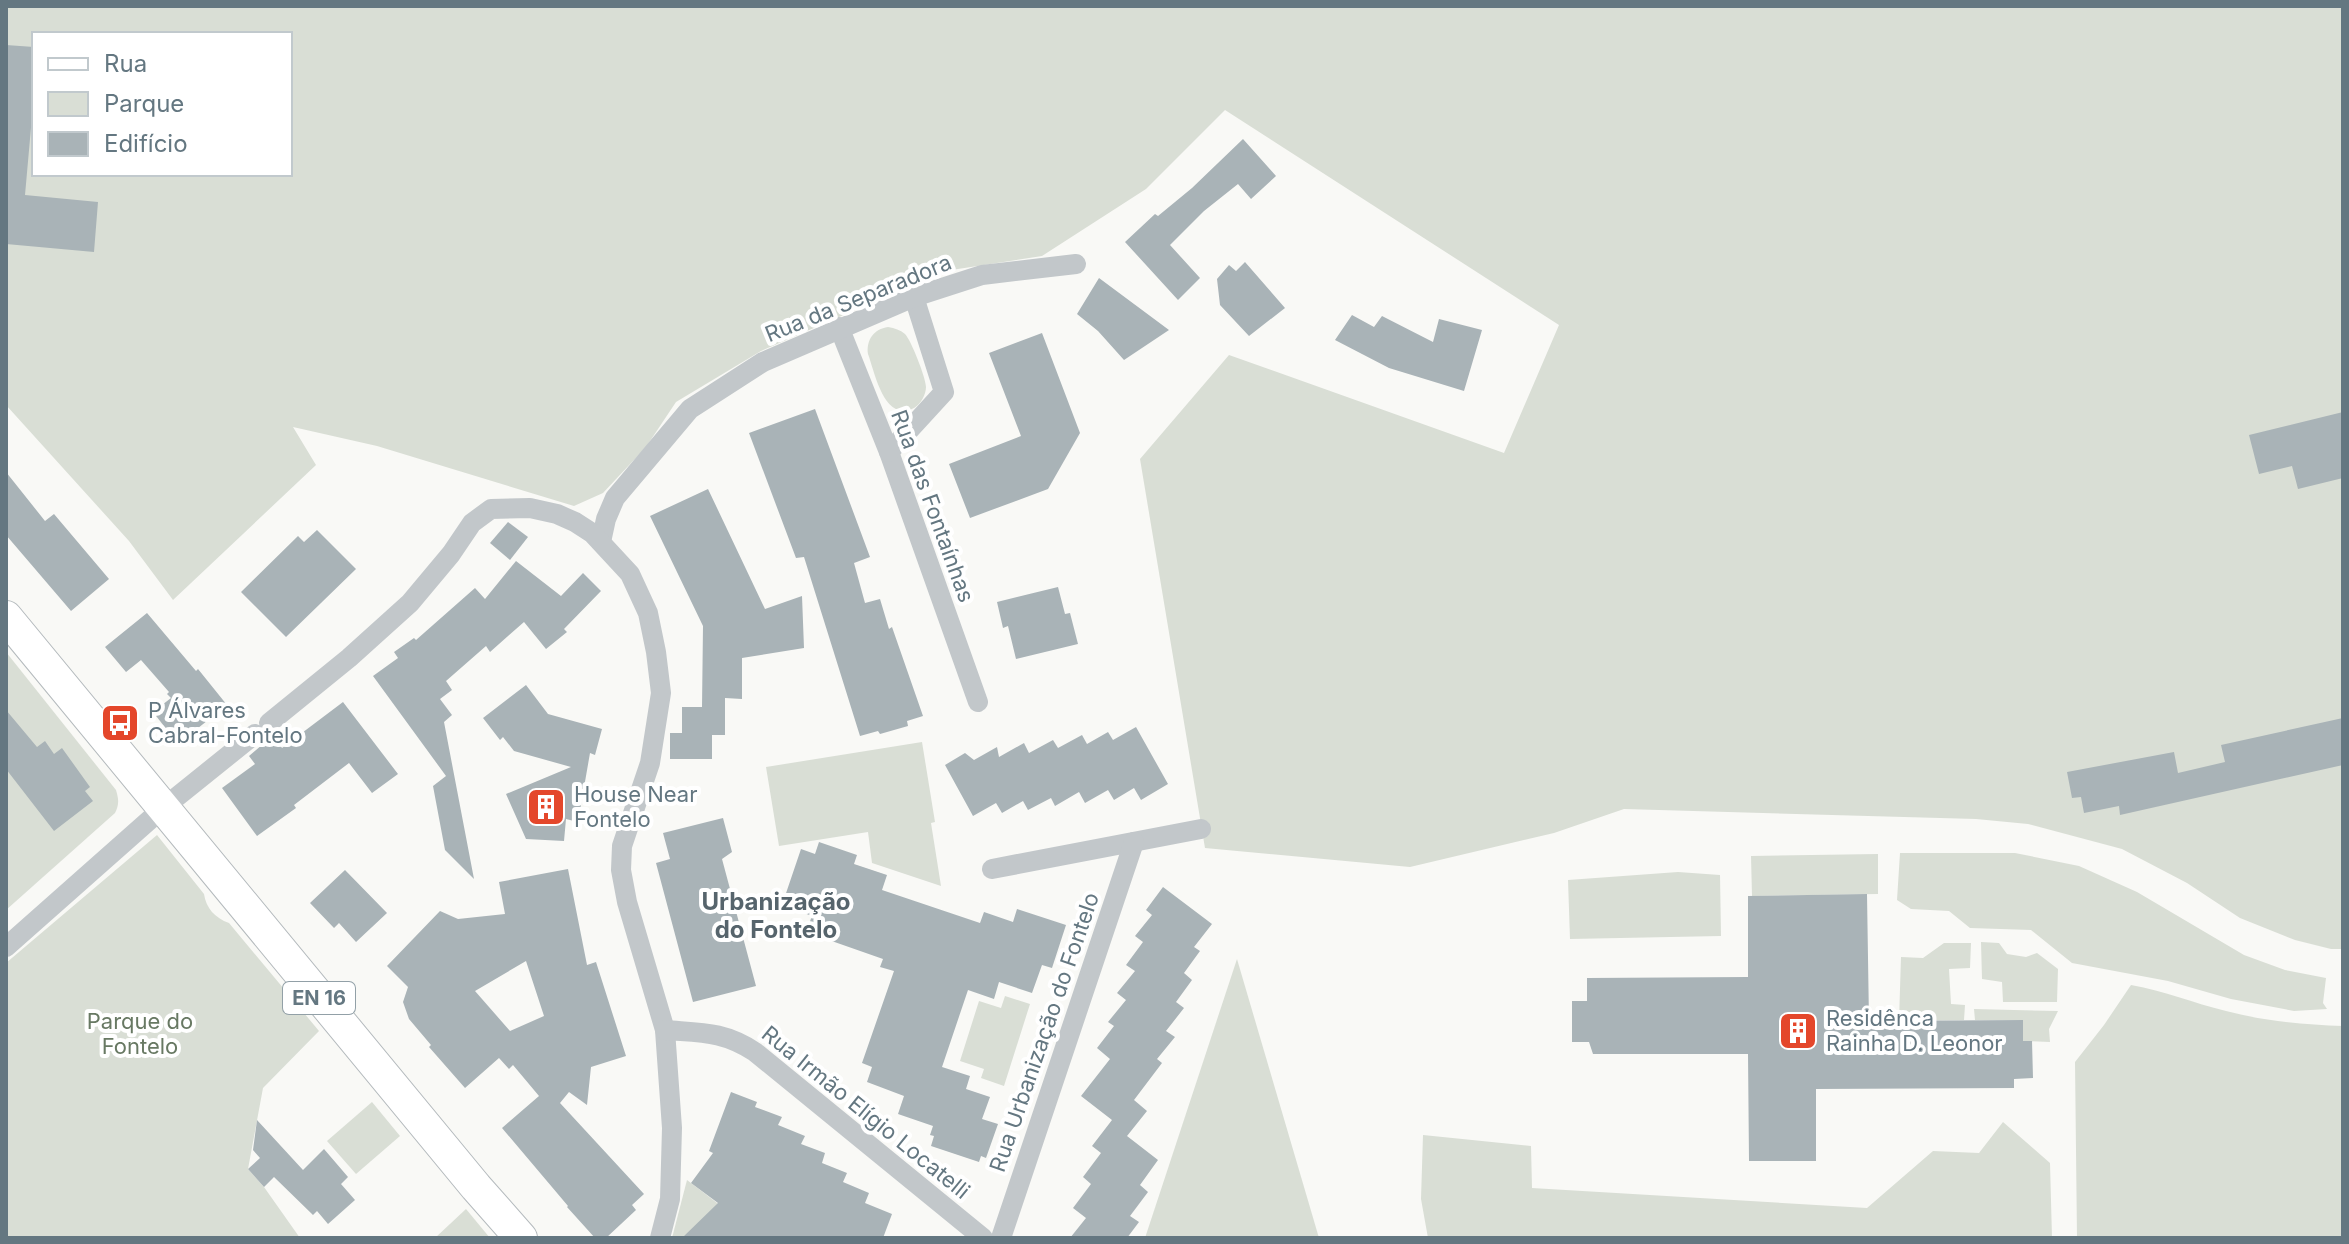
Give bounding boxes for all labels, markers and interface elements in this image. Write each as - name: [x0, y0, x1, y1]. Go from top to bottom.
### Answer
- legend: [32, 32, 292, 176]
- text: Rua: [104, 49, 147, 78]
- text: Parque: [104, 89, 184, 118]
- text: Edifício: [104, 129, 188, 158]
- street label: Rua da Separadora: [761, 249, 955, 347]
- street label: Rua das Fontaínhas: [886, 406, 980, 606]
- place label: P Álvares Cabral-Fontelo: [148, 697, 303, 748]
- bus stop icon: P Álvares Cabral-Fontelo: [99, 702, 141, 744]
- place label: House Near Fontelo: [574, 781, 697, 832]
- building icon: House Near Fontelo: [525, 786, 567, 828]
- district label: Urbanização do Fontelo: [701, 887, 851, 944]
- street label: Rua Urbanização do Fontelo: [984, 889, 1104, 1175]
- road number: EN 16: [283, 982, 355, 1014]
- place label: Residênca Rainha D. Leonor: [1826, 1005, 2003, 1056]
- park label: Parque do Fontelo: [87, 1008, 193, 1059]
- building icon: Residênca Rainha D. Leonor: [1777, 1010, 1819, 1052]
- street label: Rua Irmão Elígio Locatelli: [757, 1020, 975, 1204]

